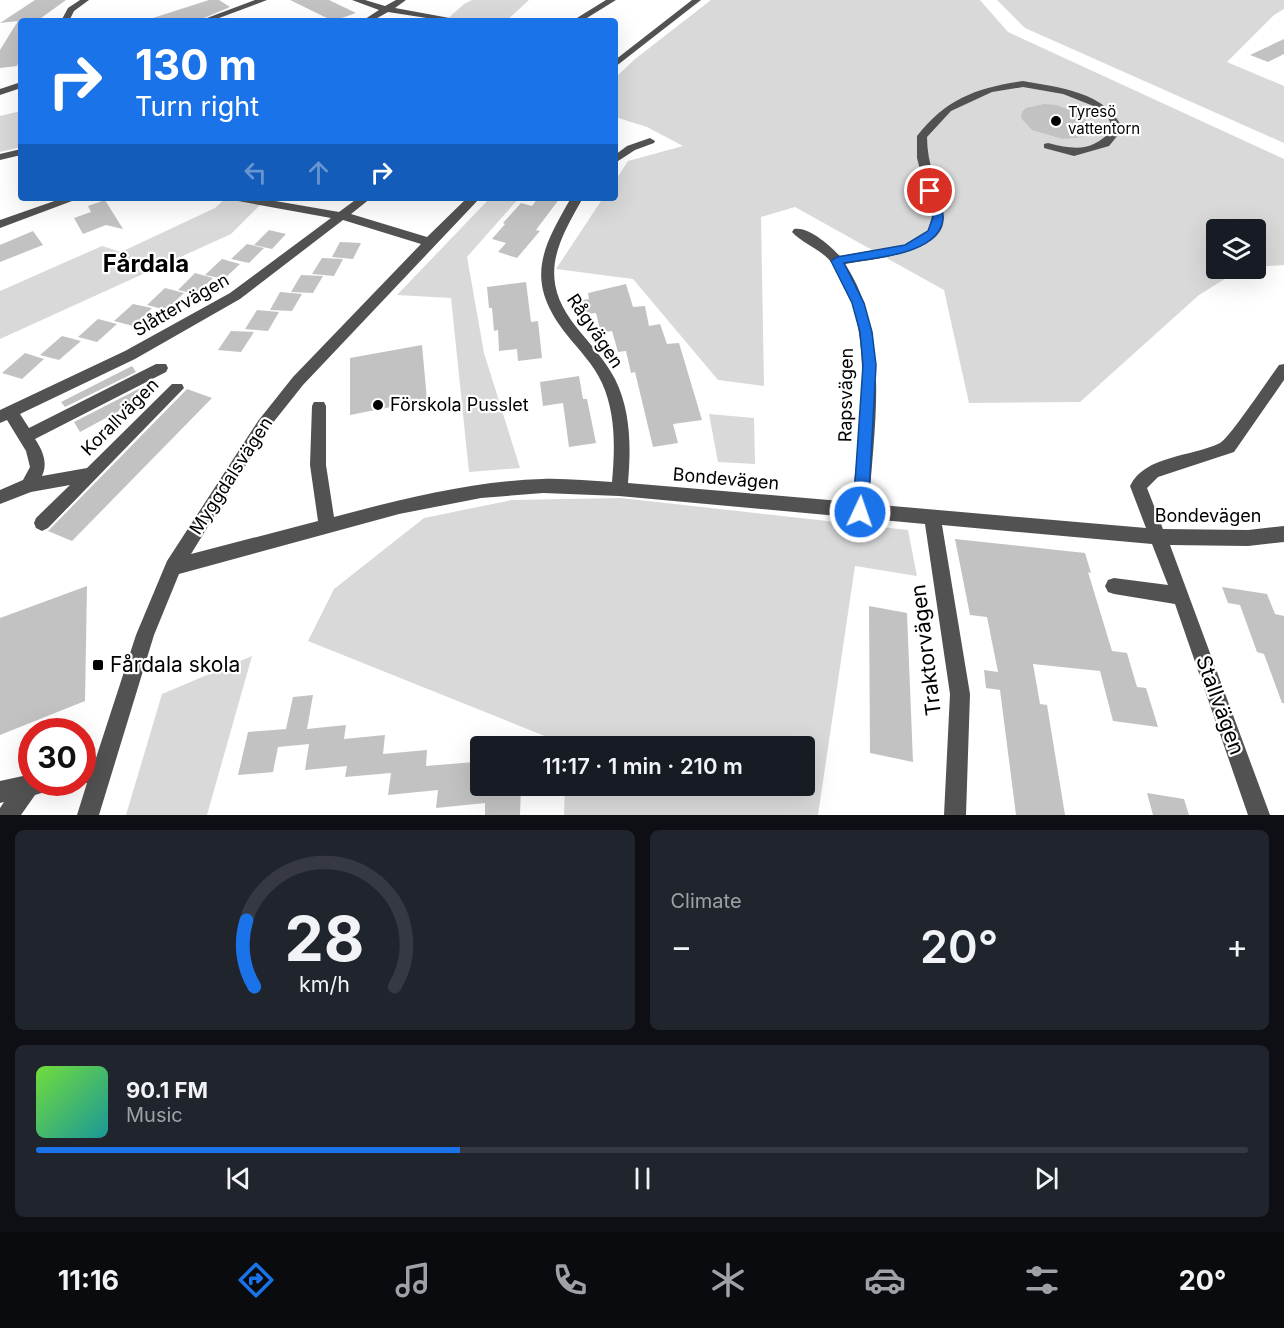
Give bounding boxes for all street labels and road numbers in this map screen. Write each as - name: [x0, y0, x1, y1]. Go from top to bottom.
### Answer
- street label: Slåttervägen: [129, 269, 232, 340]
- street label: Rågvägen: [563, 290, 628, 372]
- street label: Rapsvägen: [834, 348, 857, 442]
- street label: Korallvägen: [77, 374, 162, 459]
- street label: Myggdalsvägen: [185, 413, 276, 538]
- street label: Bondevägen: [672, 463, 780, 494]
- street label: Bondevägen: [1155, 505, 1261, 526]
- street label: Traktorvägen: [905, 583, 946, 717]
- street label: Stallvägen: [1191, 652, 1250, 758]

